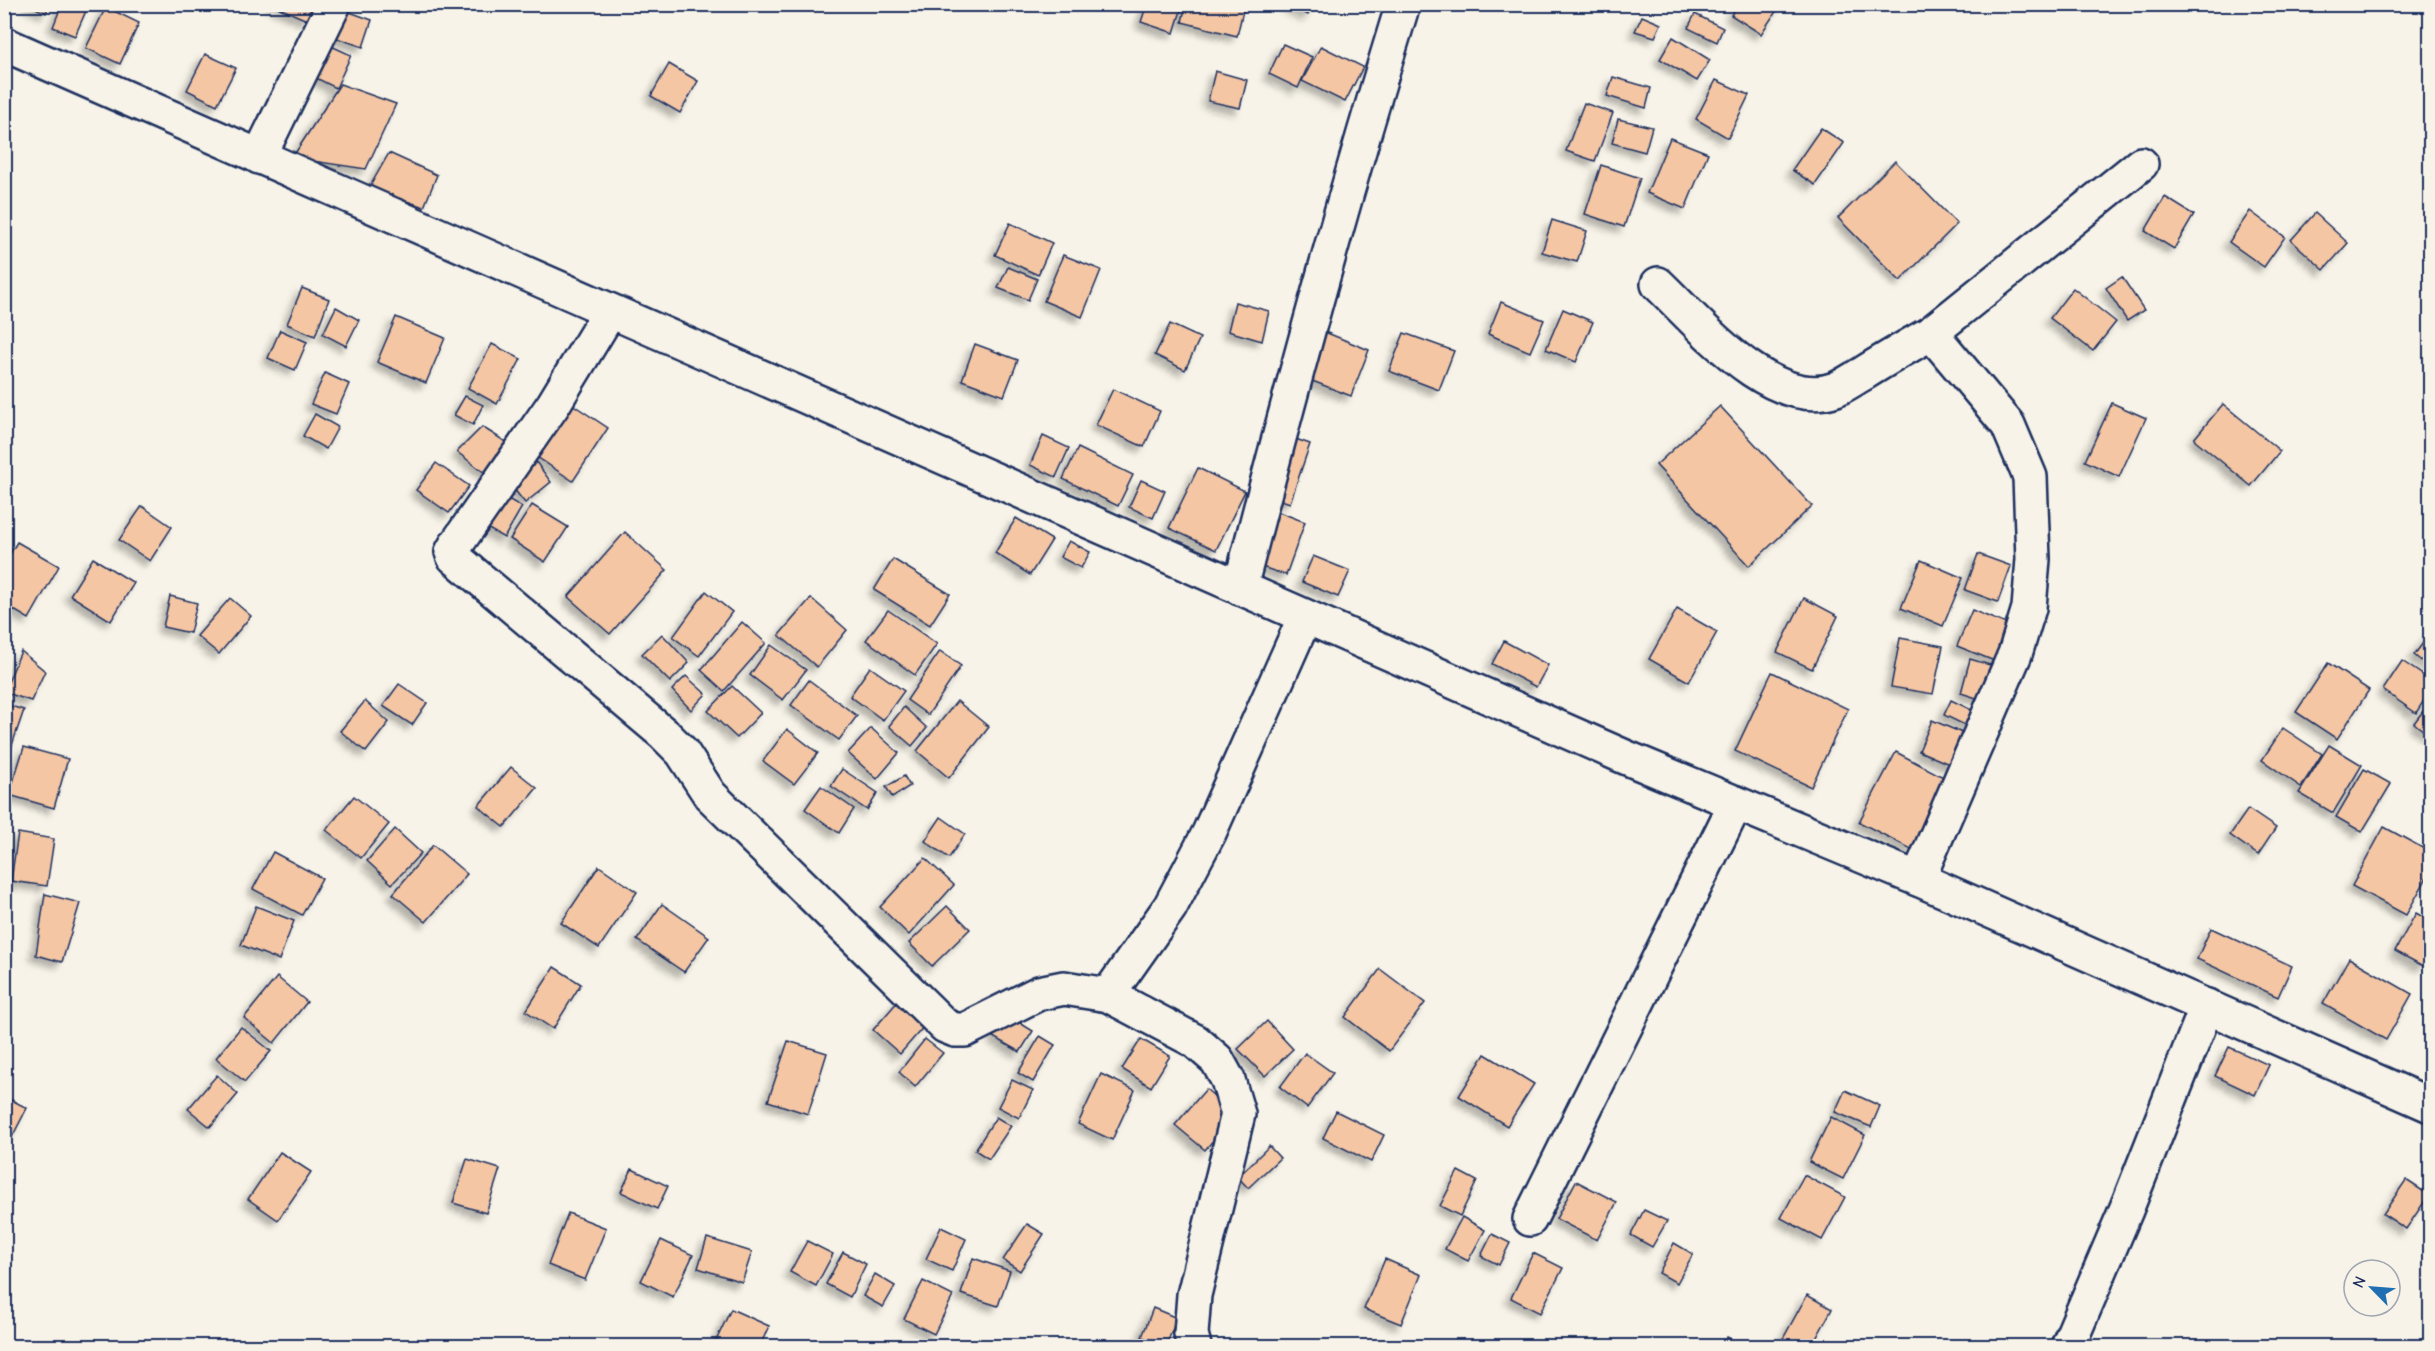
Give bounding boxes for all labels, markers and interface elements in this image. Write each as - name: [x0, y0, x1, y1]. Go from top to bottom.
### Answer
- north arrow: [2342, 1258, 2402, 1318]
- text: N: [2349, 1274, 2370, 1291]

